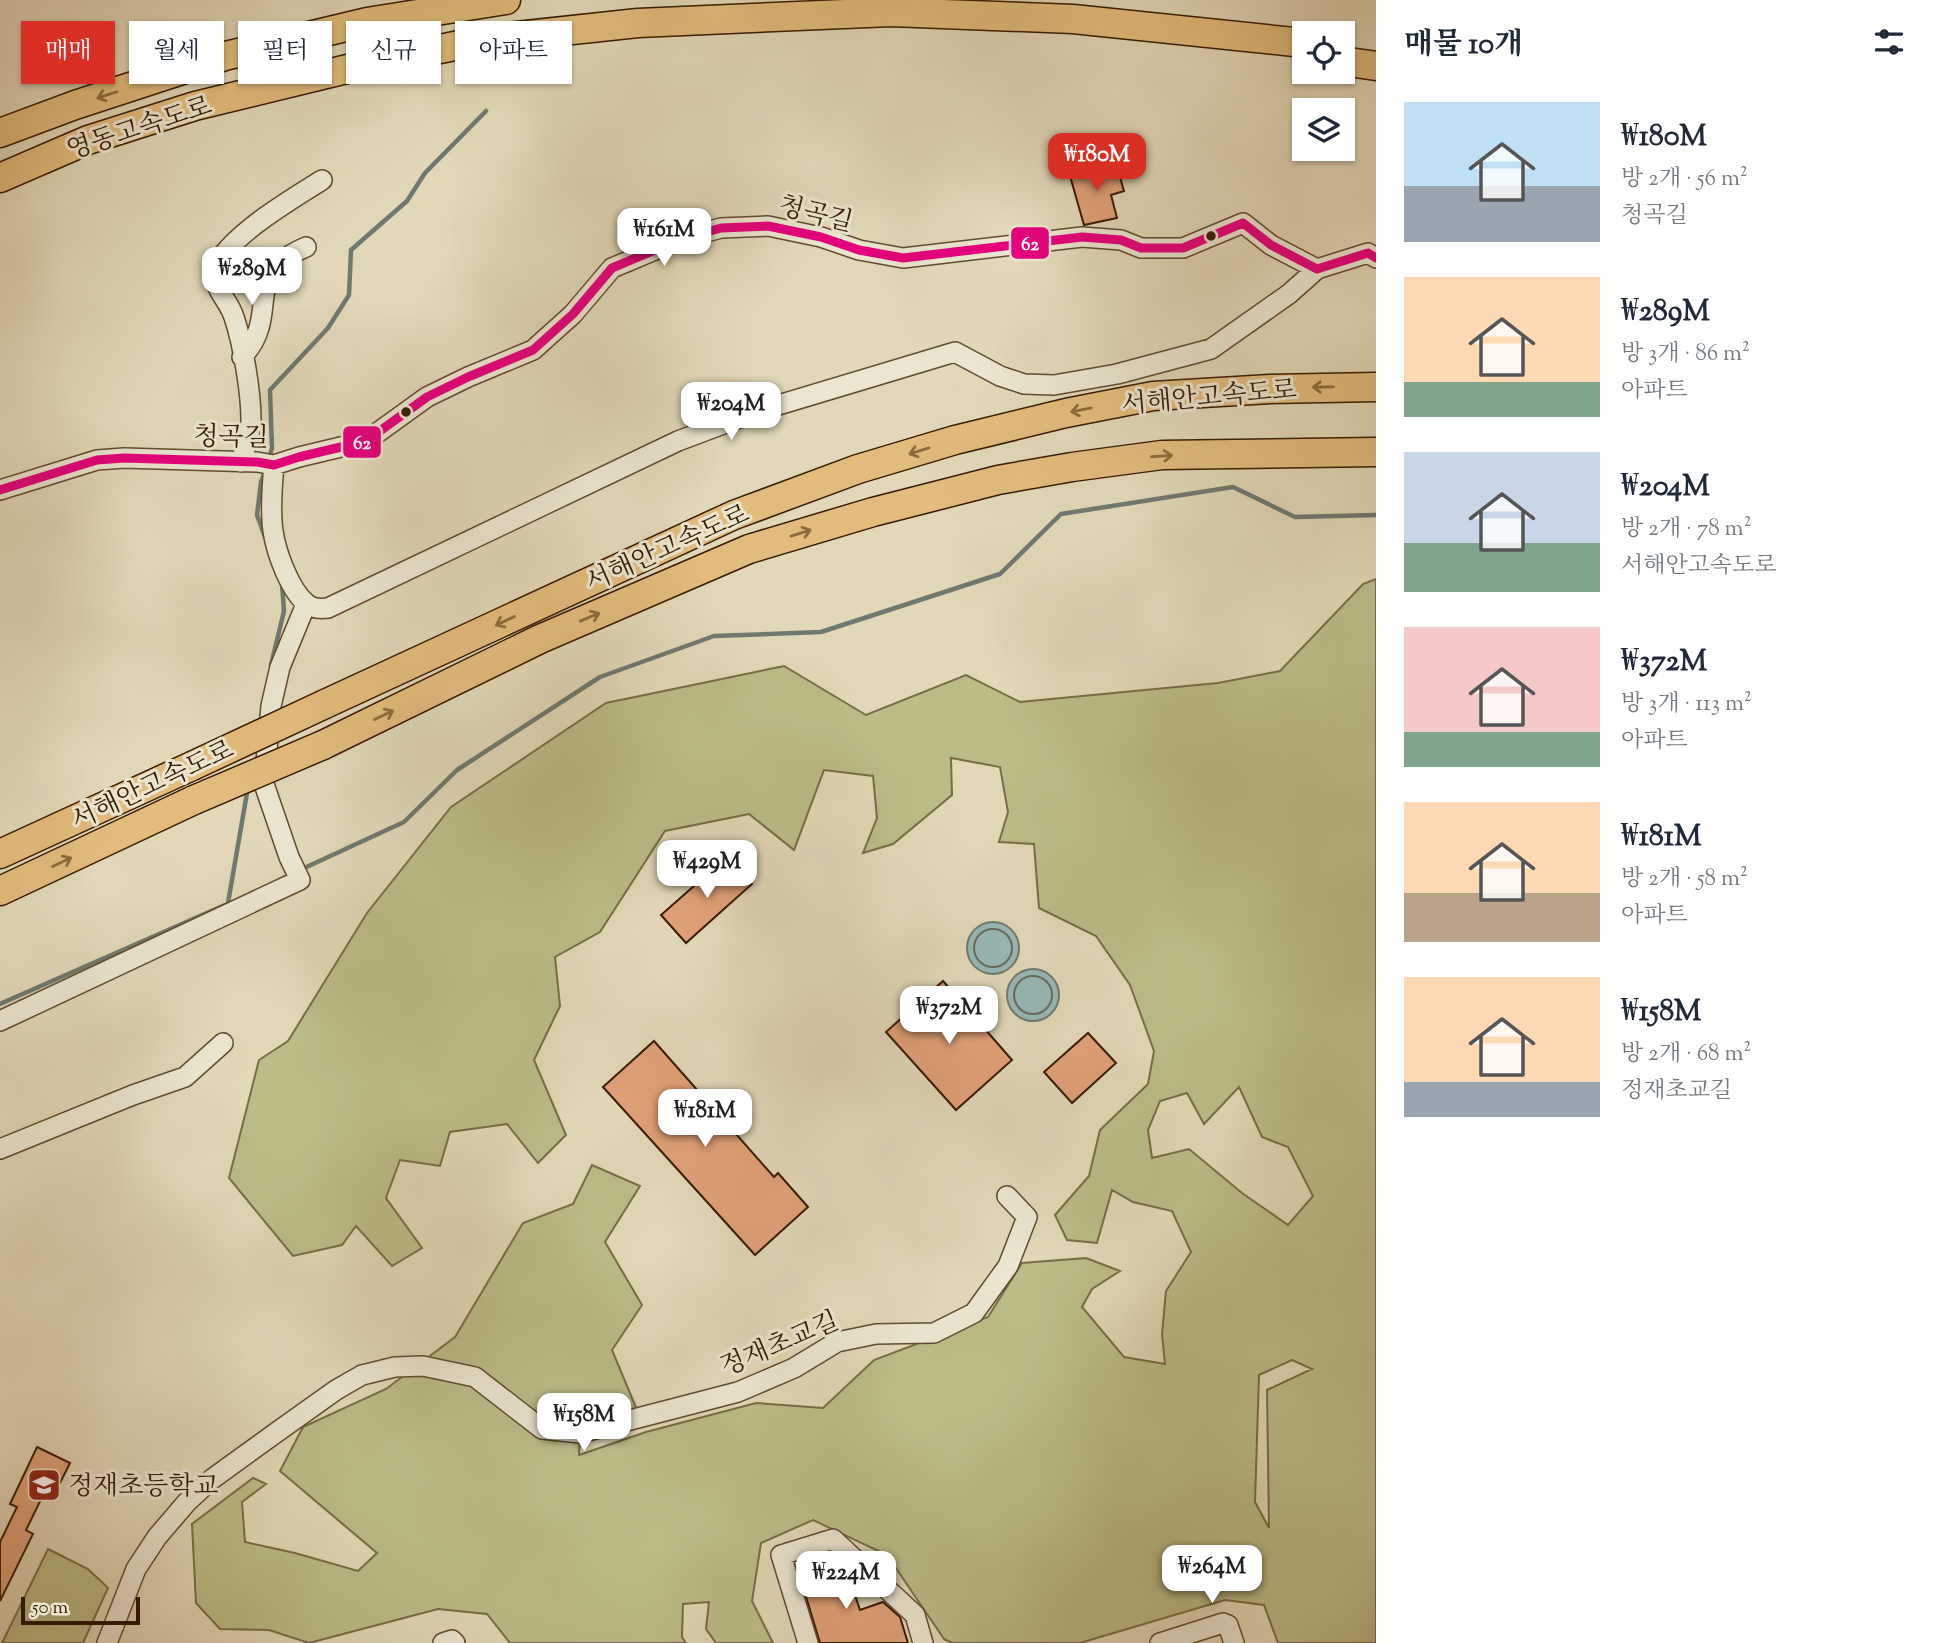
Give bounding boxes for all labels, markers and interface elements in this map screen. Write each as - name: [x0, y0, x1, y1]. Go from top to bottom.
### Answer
- chip: 매매: [21, 21, 115, 84]
- chip: 월세: [129, 21, 224, 84]
- chip: 필터: [238, 21, 332, 84]
- chip: 신규: [346, 21, 441, 84]
- chip: 아파트: [455, 21, 572, 84]
- map controls: [1292, 21, 1355, 161]
- button: locate: [1292, 21, 1355, 84]
- icon: filters: [1870, 23, 1908, 61]
- text: 매물 10개: [1404, 24, 1523, 67]
- street label: 영동고속도로: [62, 88, 217, 170]
- one-way arrow: [96, 89, 118, 102]
- button: layers: [1292, 98, 1355, 161]
- text: ₩180M: [1621, 116, 1707, 159]
- icon: home: [1460, 130, 1544, 214]
- pin: ₩180M: [1048, 134, 1146, 193]
- text: ₩180M: [1064, 139, 1130, 172]
- text: 방 2개 · 56 m²: [1621, 163, 1748, 196]
- street label: 청곡길: [774, 188, 856, 242]
- text: 청곡길: [1621, 200, 1688, 233]
- pin: ₩161M: [615, 208, 713, 268]
- text: ₩161M: [633, 214, 695, 247]
- line badge: 62: [1010, 226, 1050, 260]
- unlabelled marker: [1204, 229, 1218, 243]
- text: 62: [1021, 232, 1039, 259]
- pin: ₩289M: [203, 247, 301, 307]
- text: ₩289M: [218, 253, 286, 286]
- text: ₩289M: [1621, 291, 1710, 334]
- icon: home: [1460, 305, 1544, 389]
- text: 방 3개 · 86 m²: [1621, 338, 1750, 371]
- street label: 서해안고속도로: [1120, 372, 1298, 425]
- text: 아파트: [1621, 375, 1688, 408]
- one-way arrow: [1312, 381, 1335, 394]
- pin: ₩204M: [682, 382, 780, 442]
- text: ₩204M: [697, 388, 765, 421]
- one-way arrow: [1070, 404, 1093, 417]
- unlabelled marker: [399, 405, 413, 419]
- street label: 청곡길: [193, 419, 269, 458]
- line badge: 62: [342, 425, 382, 459]
- text: 62: [353, 431, 371, 458]
- one-way arrow: [908, 445, 930, 458]
- one-way arrow: [1150, 449, 1173, 462]
- text: ₩204M: [1621, 466, 1710, 509]
- icon: home: [1460, 480, 1544, 564]
- street label: 서해안고속도로: [580, 497, 756, 602]
- text: 방 2개 · 78 m²: [1621, 513, 1751, 546]
- one-way arrow: [790, 526, 812, 539]
- text: 서해안고속도로: [1621, 550, 1777, 583]
- one-way arrow: [579, 610, 600, 623]
- one-way arrow: [495, 615, 516, 628]
- text: ₩372M: [1621, 641, 1707, 684]
- icon: home: [1460, 655, 1544, 739]
- text: 방 3개 · 113 m²: [1621, 688, 1752, 721]
- one-way arrow: [373, 707, 394, 721]
- text: 아파트: [1621, 725, 1688, 758]
- street label: 서해안고속도로: [66, 732, 241, 840]
- text: ₩181M: [1621, 816, 1702, 859]
- icon: home: [1460, 830, 1544, 914]
- pin: ₩429M: [658, 841, 756, 900]
- text: ₩429M: [673, 846, 741, 879]
- one-way arrow: [51, 855, 72, 868]
- text: 방 2개 · 58 m²: [1621, 863, 1748, 896]
- text: 아파트: [1621, 900, 1688, 933]
- pin: ₩372M: [900, 986, 998, 1046]
- text: ₩158M: [1621, 991, 1701, 1034]
- text: ₩372M: [916, 992, 982, 1025]
- icon: home: [1460, 1005, 1544, 1089]
- text: 방 2개 · 68 m²: [1621, 1038, 1751, 1071]
- text: 정재초교길: [1621, 1075, 1732, 1108]
- pin: ₩181M: [656, 1090, 754, 1149]
- text: ₩181M: [674, 1095, 736, 1128]
- street label: 정재초교길: [715, 1304, 845, 1387]
- pin: ₩158M: [535, 1394, 633, 1453]
- text: ₩158M: [553, 1399, 615, 1432]
- school or university icon: 정재초등학교: [25, 1466, 63, 1504]
- place label: 정재초등학교: [68, 1469, 219, 1506]
- pin: ₩264M: [1163, 1546, 1261, 1605]
- text: ₩264M: [1178, 1551, 1246, 1584]
- pin: ₩224M: [797, 1552, 895, 1611]
- text: ₩224M: [812, 1557, 880, 1590]
- scale bar: [21, 1594, 140, 1626]
- text: 50 m: [32, 1595, 68, 1622]

